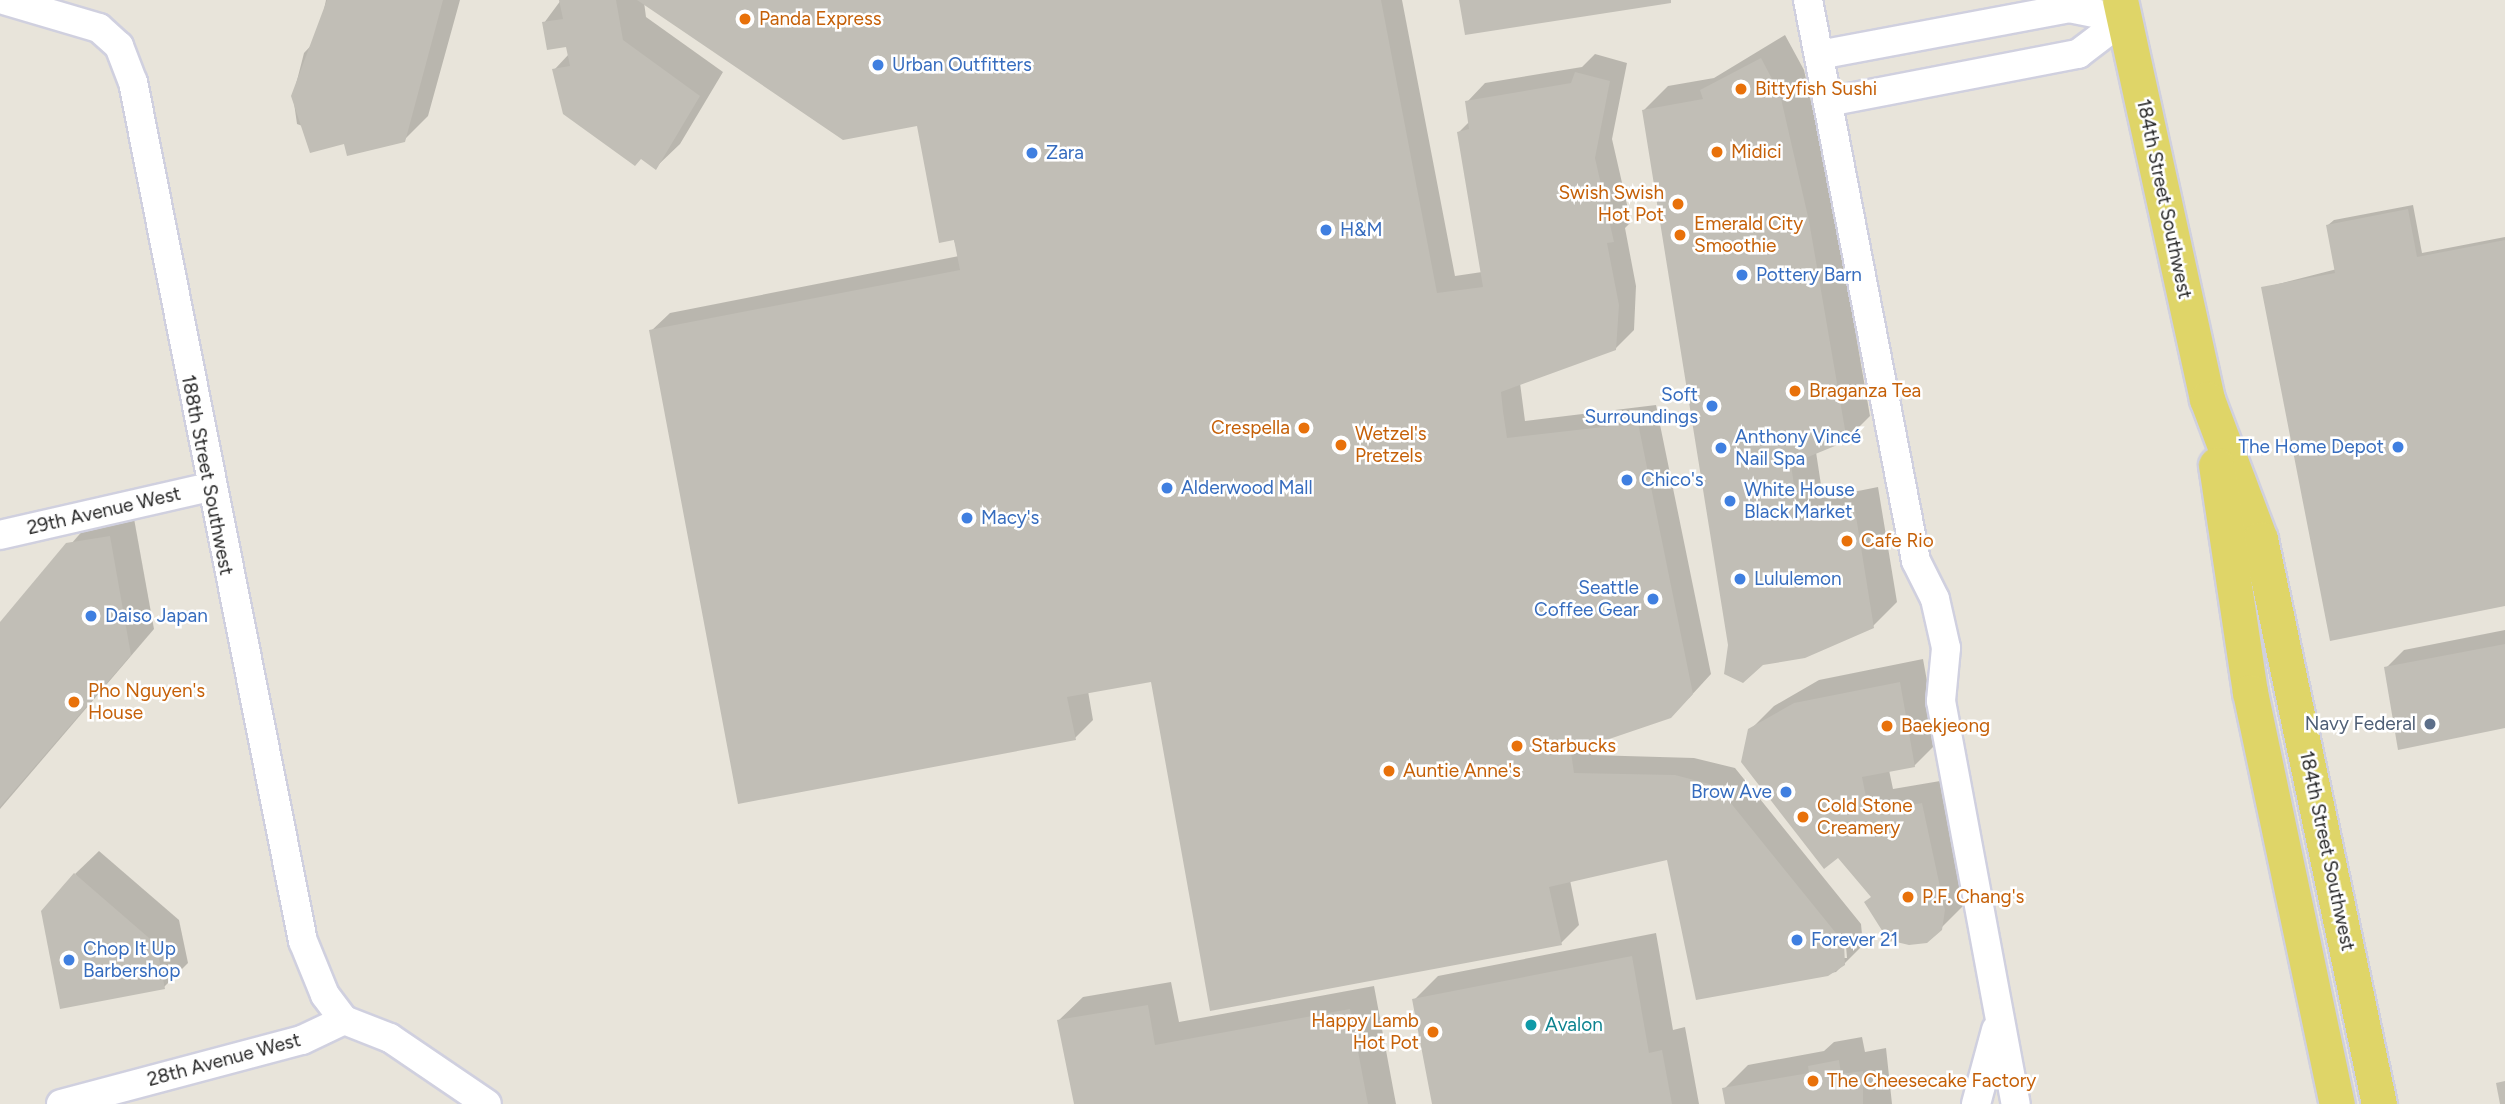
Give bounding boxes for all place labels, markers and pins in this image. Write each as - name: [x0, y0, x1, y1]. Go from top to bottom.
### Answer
- place label: Panda Express: [759, 8, 882, 30]
- marker: Panda Express: [737, 11, 753, 27]
- place label: Urban Outfitters: [892, 54, 1032, 76]
- marker: Urban Outfitters: [870, 57, 886, 73]
- place label: Bittyfish Sushi: [1755, 78, 1877, 100]
- marker: Bittyfish Sushi: [1733, 81, 1749, 97]
- place label: Midici: [1731, 141, 1782, 163]
- place label: Zara: [1046, 142, 1084, 164]
- marker: Midici: [1709, 144, 1725, 160]
- marker: Zara: [1024, 145, 1040, 161]
- place label: Swish Swish Hot Pot: [1558, 182, 1664, 226]
- marker: Swish Swish Hot Pot: [1670, 196, 1686, 212]
- place label: Emerald City Smoothie: [1694, 213, 1803, 257]
- place label: H&M: [1340, 219, 1383, 241]
- marker: H&M: [1318, 222, 1334, 238]
- marker: Emerald City Smoothie: [1672, 227, 1688, 243]
- place label: Pottery Barn: [1756, 264, 1862, 286]
- marker: Pottery Barn: [1734, 267, 1750, 283]
- place label: Braganza Tea: [1809, 380, 1921, 402]
- marker: Braganza Tea: [1787, 383, 1803, 399]
- place label: Soft Surroundings: [1585, 384, 1698, 428]
- marker: Soft Surroundings: [1704, 398, 1720, 414]
- place label: Crespella: [1211, 417, 1290, 439]
- marker: Crespella: [1296, 420, 1312, 436]
- place label: Wetzel's Pretzels: [1355, 423, 1427, 467]
- place label: Anthony Vincé Nail Spa: [1735, 426, 1861, 470]
- place label: The Home Depot: [2238, 436, 2384, 458]
- marker: Wetzel's Pretzels: [1333, 437, 1349, 453]
- marker: The Home Depot: [2390, 439, 2406, 455]
- marker: Anthony Vincé Nail Spa: [1713, 440, 1729, 456]
- place label: Chico's: [1641, 469, 1704, 491]
- marker: Chico's: [1619, 472, 1635, 488]
- place label: Alderwood Mall: [1181, 477, 1313, 499]
- place label: White House Black Market: [1744, 479, 1855, 523]
- marker: Alderwood Mall: [1159, 480, 1175, 496]
- marker: White House Black Market: [1722, 493, 1738, 509]
- place label: Macy's: [981, 507, 1039, 529]
- marker: Macy's: [959, 510, 975, 526]
- place label: Cafe Rio: [1861, 530, 1934, 552]
- marker: Cafe Rio: [1839, 533, 1855, 549]
- place label: Lululemon: [1754, 568, 1842, 590]
- marker: Lululemon: [1732, 571, 1748, 587]
- place label: Seattle Coffee Gear: [1534, 577, 1639, 621]
- marker: Seattle Coffee Gear: [1645, 591, 1661, 607]
- place label: Daiso Japan: [105, 605, 208, 627]
- marker: Daiso Japan: [83, 608, 99, 624]
- place label: Pho Nguyen's House: [88, 680, 205, 724]
- marker: Pho Nguyen's House: [66, 694, 82, 710]
- place label: Navy Federal: [2305, 713, 2416, 735]
- place label: Baekjeong: [1901, 715, 1990, 737]
- marker: Navy Federal: [2422, 716, 2438, 732]
- marker: Baekjeong: [1879, 718, 1895, 734]
- place label: Starbucks: [1531, 735, 1616, 757]
- marker: Starbucks: [1509, 738, 1525, 754]
- place label: Auntie Anne's: [1403, 760, 1521, 782]
- marker: Auntie Anne's: [1381, 763, 1397, 779]
- place label: Brow Ave: [1691, 781, 1772, 803]
- marker: Brow Ave: [1778, 784, 1794, 800]
- place label: Cold Stone Creamery: [1817, 795, 1913, 839]
- marker: Cold Stone Creamery: [1795, 809, 1811, 825]
- place label: P.F. Chang's: [1922, 886, 2024, 908]
- marker: P.F. Chang's: [1900, 889, 1916, 905]
- place label: Forever 21: [1811, 929, 1898, 951]
- marker: Forever 21: [1789, 932, 1805, 948]
- place label: Chop It Up Barbershop: [83, 938, 180, 982]
- marker: Chop It Up Barbershop: [61, 952, 77, 968]
- place label: Happy Lamb Hot Pot: [1311, 1010, 1419, 1054]
- place label: Avalon: [1545, 1014, 1603, 1036]
- marker: Avalon: [1523, 1017, 1539, 1033]
- marker: Happy Lamb Hot Pot: [1425, 1024, 1441, 1040]
- place label: The Cheesecake Factory: [1827, 1070, 2036, 1092]
- marker: The Cheesecake Factory: [1805, 1073, 1821, 1089]

